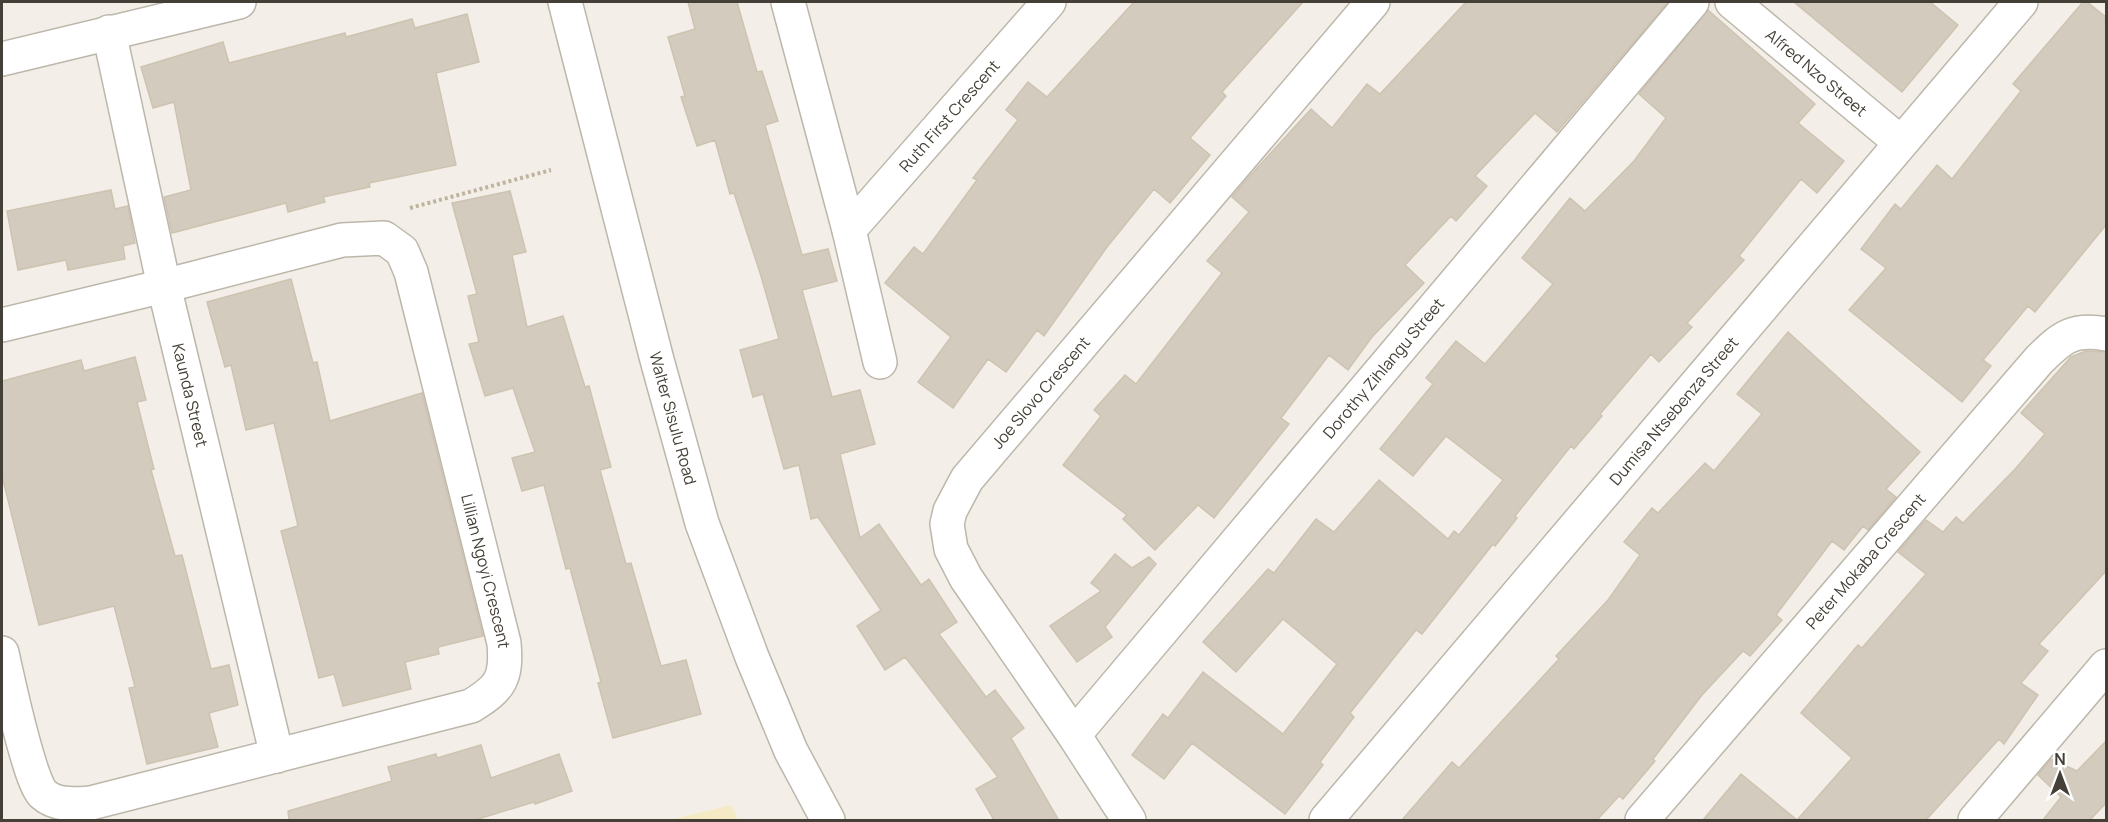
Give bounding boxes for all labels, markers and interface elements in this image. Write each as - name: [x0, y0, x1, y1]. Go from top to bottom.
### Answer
- street label: Alfred Nzo Street: [1761, 24, 1872, 121]
- street label: Ruth First Crescent: [894, 55, 1005, 177]
- street label: Dorothy Zihlangu Street: [1318, 293, 1449, 443]
- street label: Joe Slovo Crescent: [987, 332, 1095, 453]
- street label: Dumisa Ntsebenza Street: [1604, 332, 1743, 490]
- street label: Kaunda Street: [167, 341, 213, 449]
- street label: Walter Sisulu Road: [644, 349, 702, 487]
- street label: Peter Mokaba Crescent: [1801, 488, 1930, 634]
- street label: Lillian Ngoyi Crescent: [456, 492, 515, 649]
- north arrow: [2030, 744, 2090, 804]
- text: N: [2054, 748, 2066, 770]

